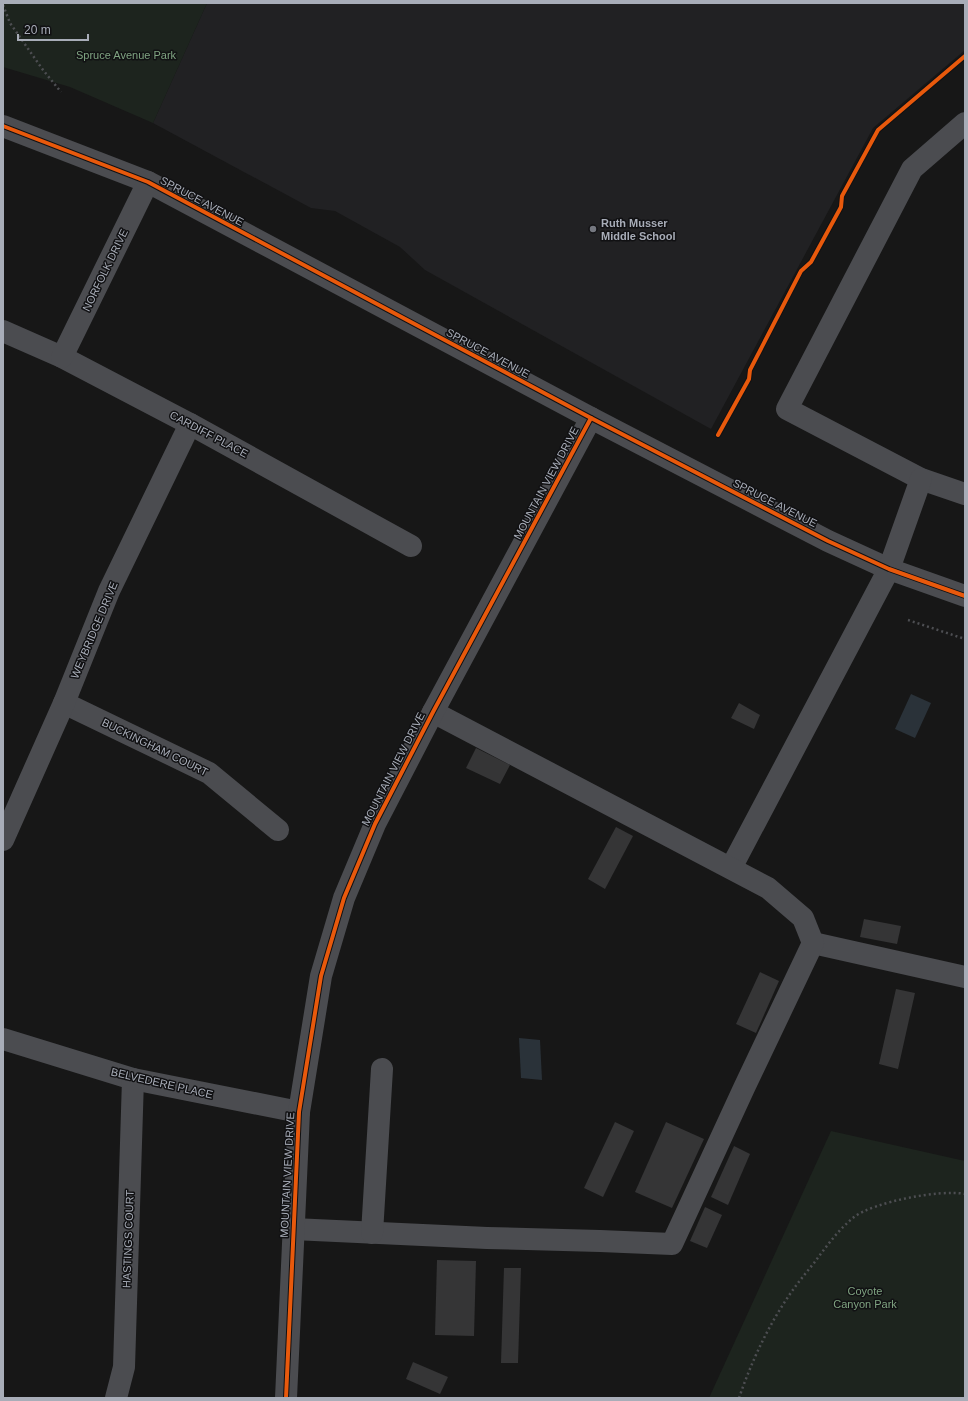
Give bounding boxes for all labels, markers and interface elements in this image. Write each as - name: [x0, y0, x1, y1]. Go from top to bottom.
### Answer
- scale bar: [18, 16, 88, 42]
- text: 20 m: [24, 23, 51, 37]
- park label: Spruce Avenue Park: [76, 49, 177, 61]
- street label: SPRUCE AVENUE: [158, 174, 246, 228]
- place label: Ruth Musser Middle School: [601, 217, 676, 242]
- marker: Ruth Musser Middle School: [588, 224, 598, 234]
- street label: NORFOLK DRIVE: [80, 227, 130, 313]
- street label: SPRUCE AVENUE: [444, 326, 532, 380]
- street label: CARDIFF PLACE: [168, 408, 250, 460]
- street label: MOUNTAIN VIEW DRIVE: [511, 425, 581, 541]
- street label: SPRUCE AVENUE: [731, 477, 819, 529]
- street label: WEYBRIDGE DRIVE: [68, 580, 120, 680]
- street label: MOUNTAIN VIEW DRIVE: [359, 710, 427, 828]
- street label: BUCKINGHAM COURT: [100, 716, 210, 778]
- street label: BELVEDERE PLACE: [110, 1065, 214, 1101]
- street label: MOUNTAIN VIEW DRIVE: [278, 1112, 296, 1238]
- street label: HASTINGS COURT: [120, 1189, 136, 1288]
- park label: Coyote Canyon Park: [833, 1285, 897, 1310]

